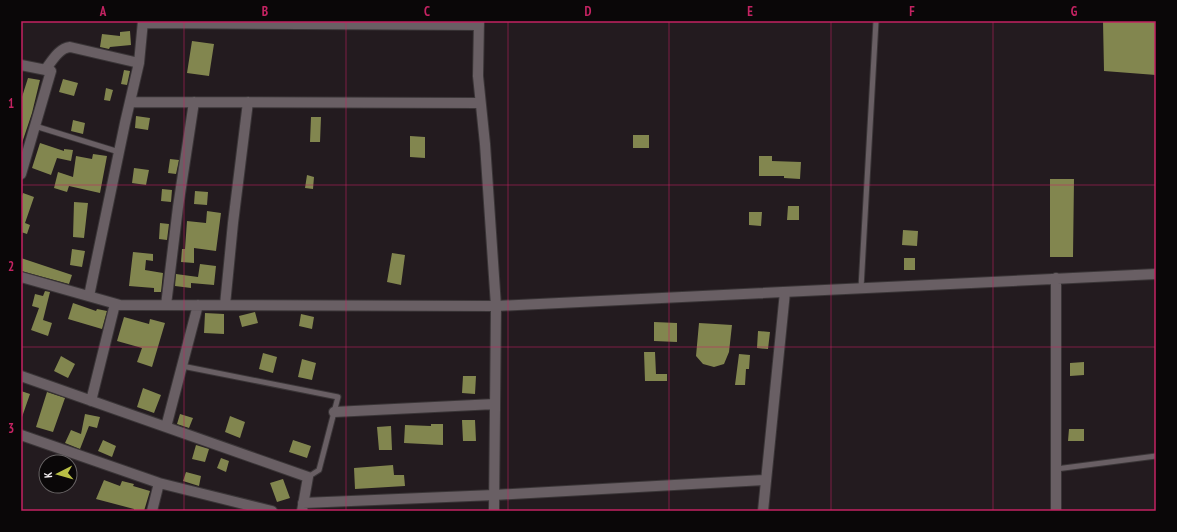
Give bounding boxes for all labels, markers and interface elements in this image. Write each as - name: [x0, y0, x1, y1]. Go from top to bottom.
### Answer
- text: A: [99, 3, 107, 20]
- text: B: [262, 3, 268, 20]
- text: C: [424, 3, 430, 20]
- text: D: [585, 3, 592, 20]
- text: E: [747, 3, 753, 20]
- text: F: [909, 3, 915, 20]
- text: G: [1071, 3, 1078, 20]
- text: 1: [8, 95, 14, 112]
- text: 2: [8, 258, 14, 275]
- text: 3: [8, 420, 14, 437]
- north arrow: [38, 454, 78, 494]
- text: K: [41, 471, 55, 479]

